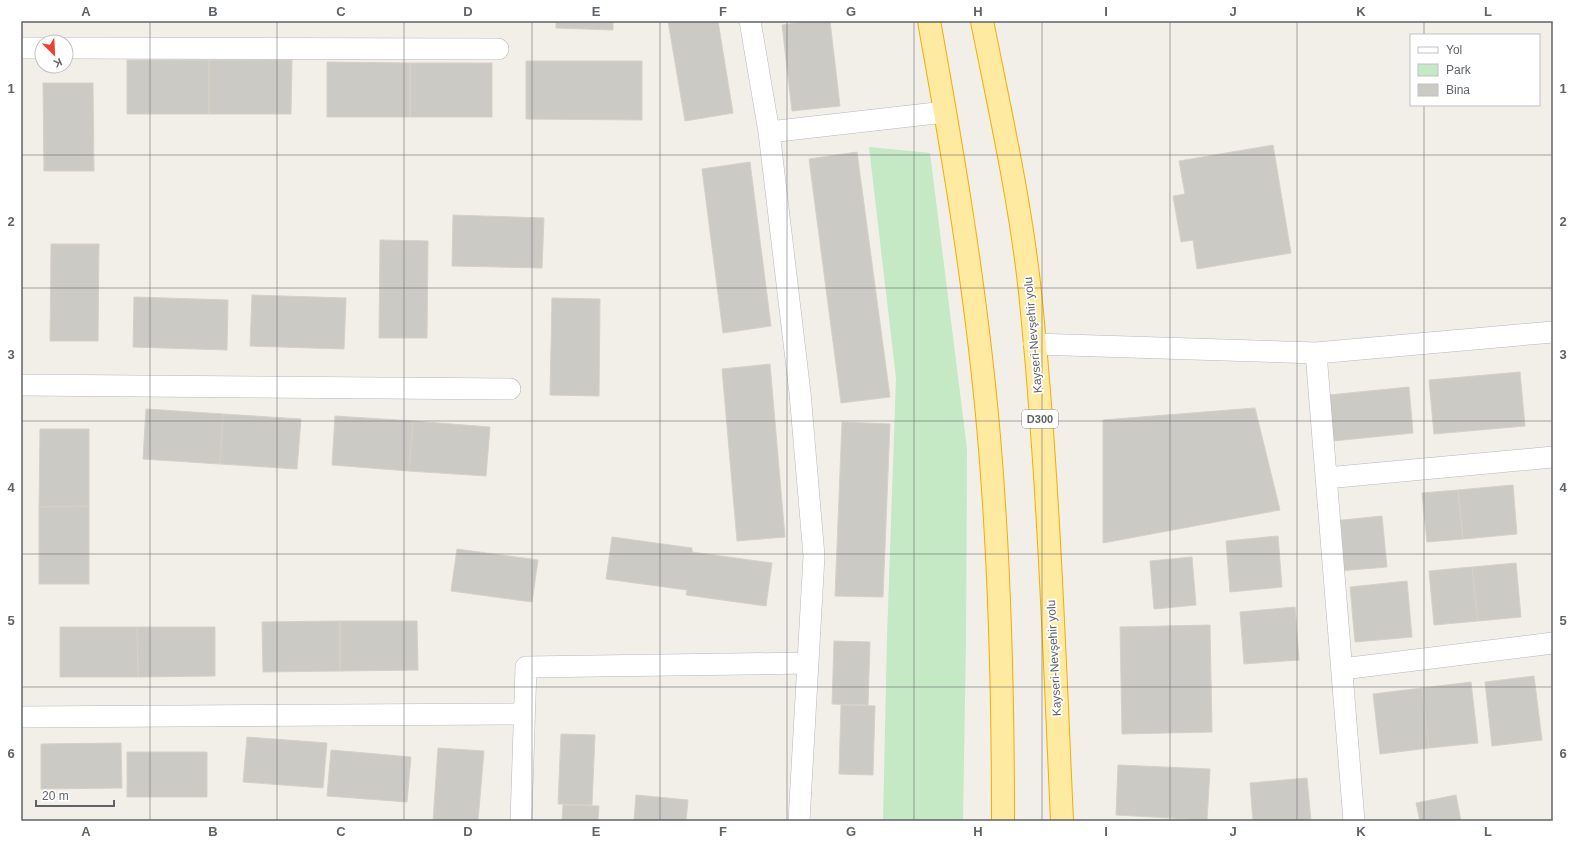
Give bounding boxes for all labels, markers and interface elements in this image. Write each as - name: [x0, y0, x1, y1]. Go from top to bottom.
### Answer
- text: A: [81, 4, 91, 19]
- text: B: [208, 4, 218, 19]
- text: C: [336, 4, 346, 19]
- text: D: [463, 4, 473, 19]
- text: E: [592, 4, 601, 19]
- text: F: [719, 4, 727, 19]
- text: G: [846, 4, 856, 19]
- text: H: [973, 4, 983, 19]
- text: I: [1104, 4, 1108, 19]
- text: J: [1229, 4, 1237, 19]
- text: K: [1356, 4, 1366, 19]
- text: L: [1484, 4, 1492, 19]
- north arrow: [34, 34, 74, 74]
- legend: [1410, 34, 1540, 106]
- text: Yol: [1446, 43, 1462, 57]
- text: K: [52, 56, 64, 70]
- text: Park: [1446, 63, 1472, 77]
- text: 1: [7, 81, 15, 96]
- text: 1: [1559, 81, 1567, 96]
- text: Bina: [1446, 83, 1470, 97]
- text: 2: [7, 214, 15, 229]
- text: 2: [1559, 214, 1567, 229]
- street label: Kayseri-Nevşehir yolu: [1021, 276, 1045, 394]
- text: 3: [7, 347, 15, 362]
- text: 3: [1559, 347, 1567, 362]
- road number: D300: [1022, 410, 1058, 428]
- text: 4: [7, 480, 15, 495]
- text: 4: [1559, 480, 1567, 495]
- street label: Kayseri-Nevşehir yolu: [1044, 599, 1064, 717]
- text: 5: [7, 613, 15, 628]
- text: 5: [1559, 613, 1567, 628]
- text: 6: [7, 746, 15, 761]
- text: 6: [1559, 746, 1567, 761]
- scale bar: [36, 782, 114, 808]
- text: 20 m: [42, 789, 69, 803]
- text: A: [81, 824, 91, 839]
- text: B: [208, 824, 218, 839]
- text: C: [336, 824, 346, 839]
- text: D: [463, 824, 473, 839]
- text: E: [592, 824, 601, 839]
- text: F: [719, 824, 727, 839]
- text: G: [846, 824, 856, 839]
- text: H: [973, 824, 983, 839]
- text: I: [1104, 824, 1108, 839]
- text: J: [1229, 824, 1237, 839]
- text: K: [1356, 824, 1366, 839]
- text: L: [1484, 824, 1492, 839]

